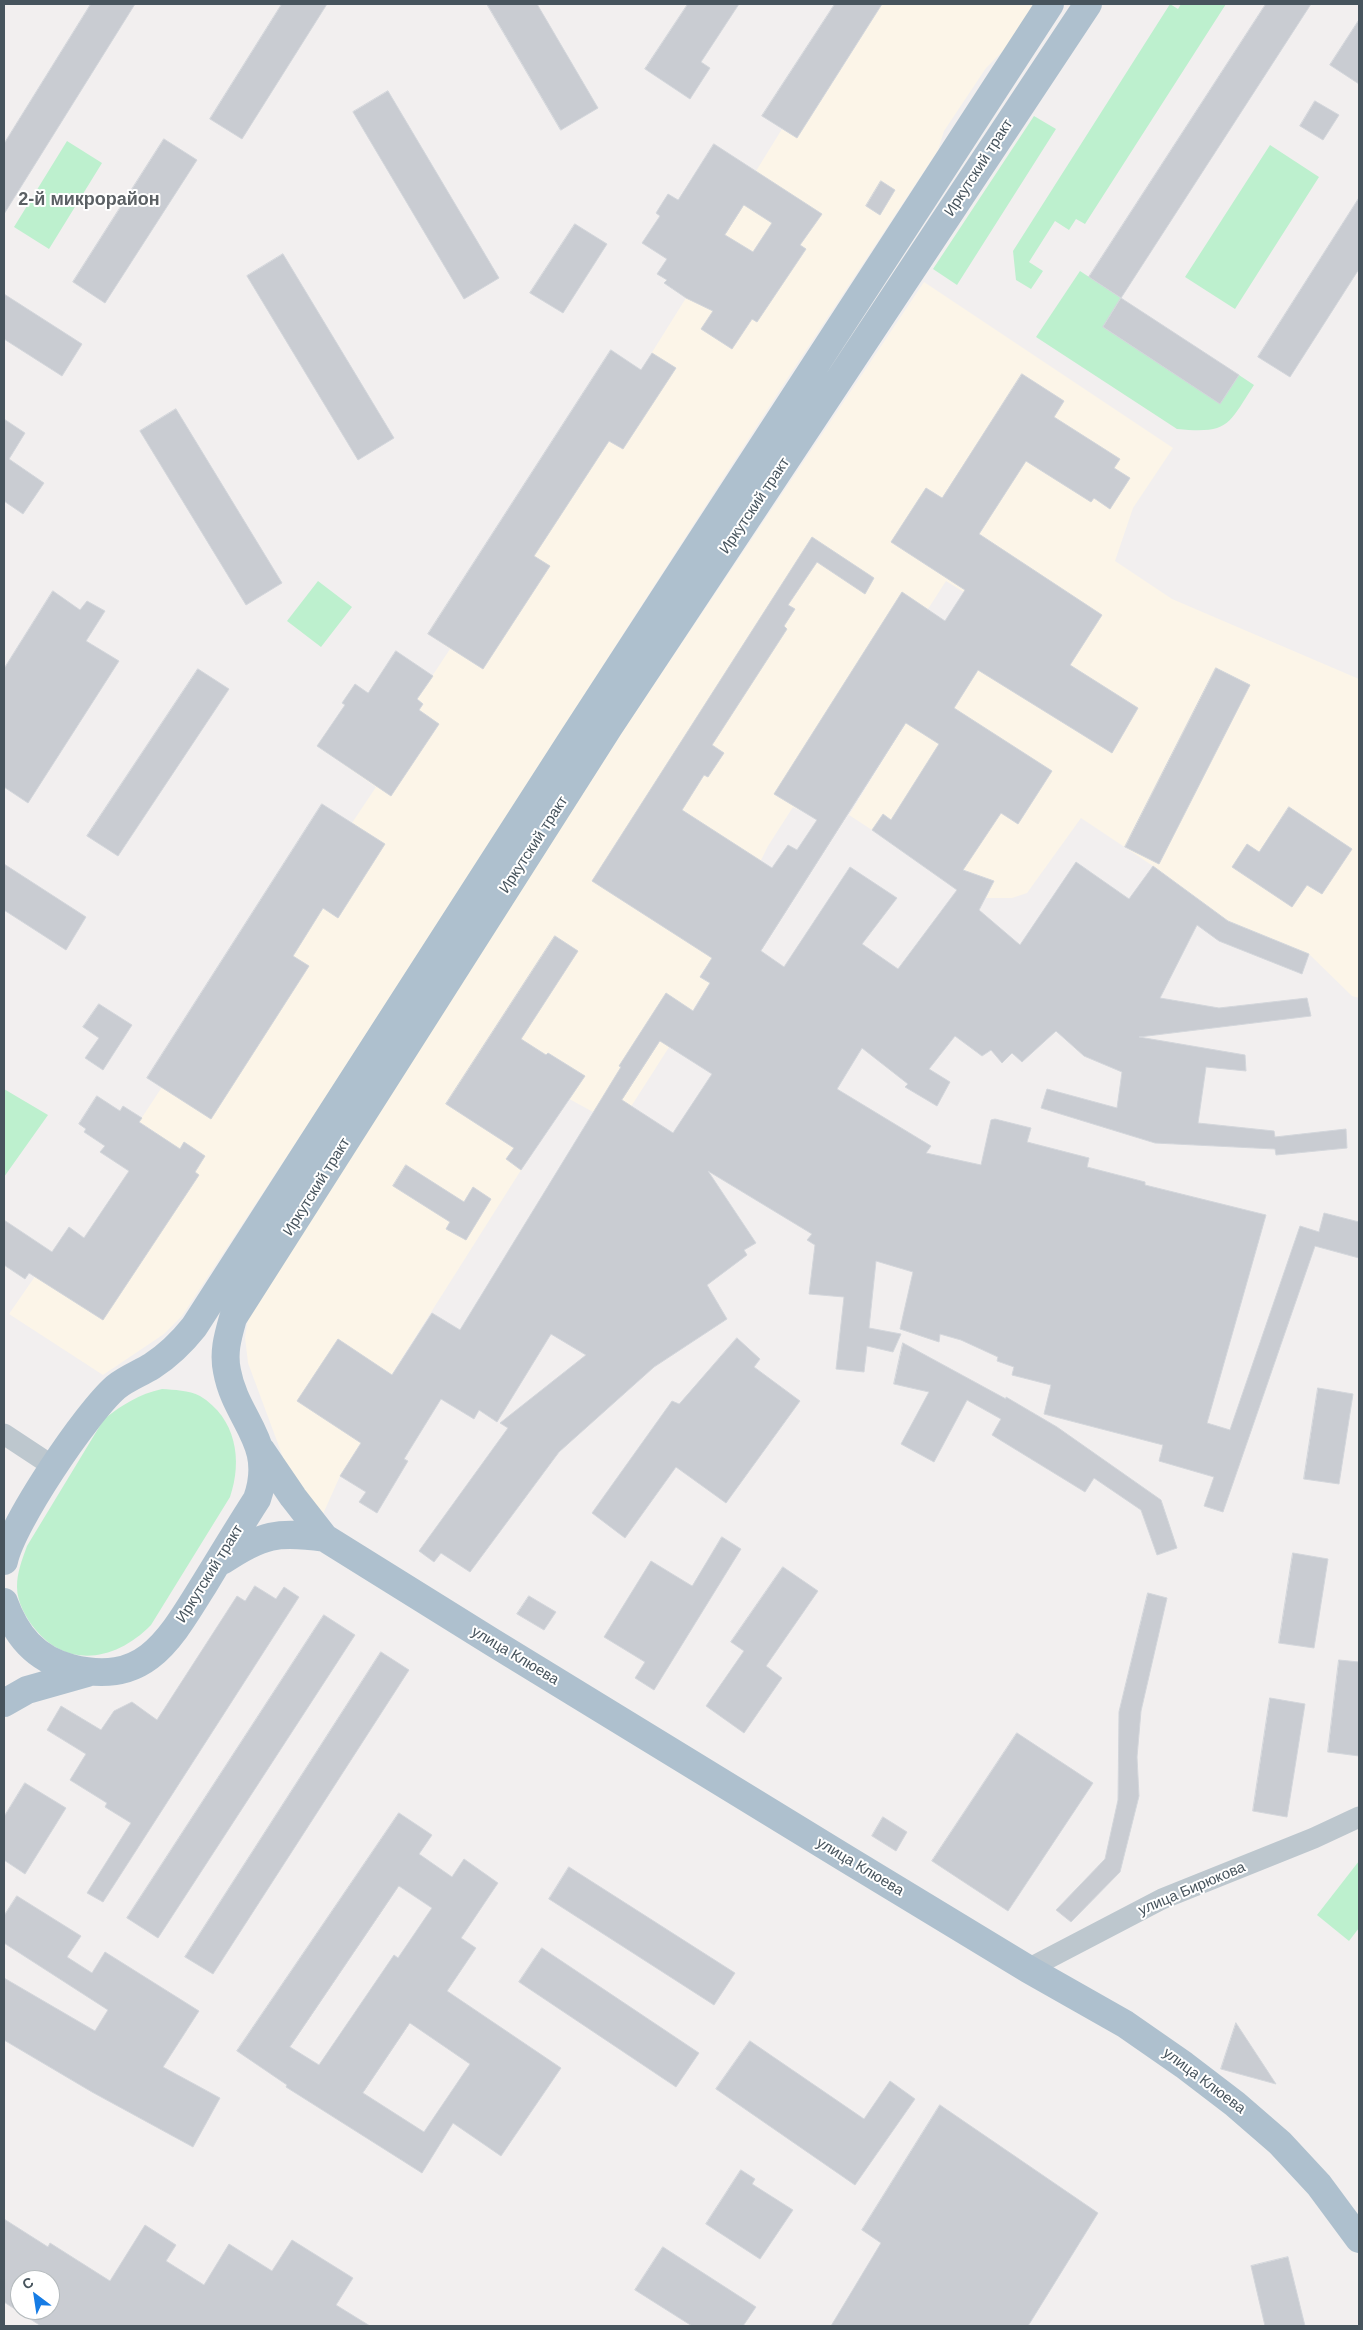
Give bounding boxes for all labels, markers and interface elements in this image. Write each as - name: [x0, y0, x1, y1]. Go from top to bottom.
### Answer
- street label: Иркутский тракт: [941, 116, 1017, 220]
- district label: 2-й микрорайон: [18, 189, 160, 211]
- street label: Иркутский тракт: [716, 454, 794, 558]
- street label: Иркутский тракт: [496, 793, 572, 897]
- street label: Иркутский тракт: [280, 1135, 354, 1239]
- street label: Иркутский тракт: [173, 1522, 247, 1626]
- street label: улица Клюева: [468, 1623, 562, 1689]
- street label: улица Клюева: [813, 1834, 907, 1900]
- street label: улица Бирюкова: [1136, 1858, 1248, 1920]
- street label: улица Клюева: [1159, 2044, 1249, 2118]
- north arrow: [10, 2270, 60, 2320]
- text: С: [19, 2274, 36, 2292]

